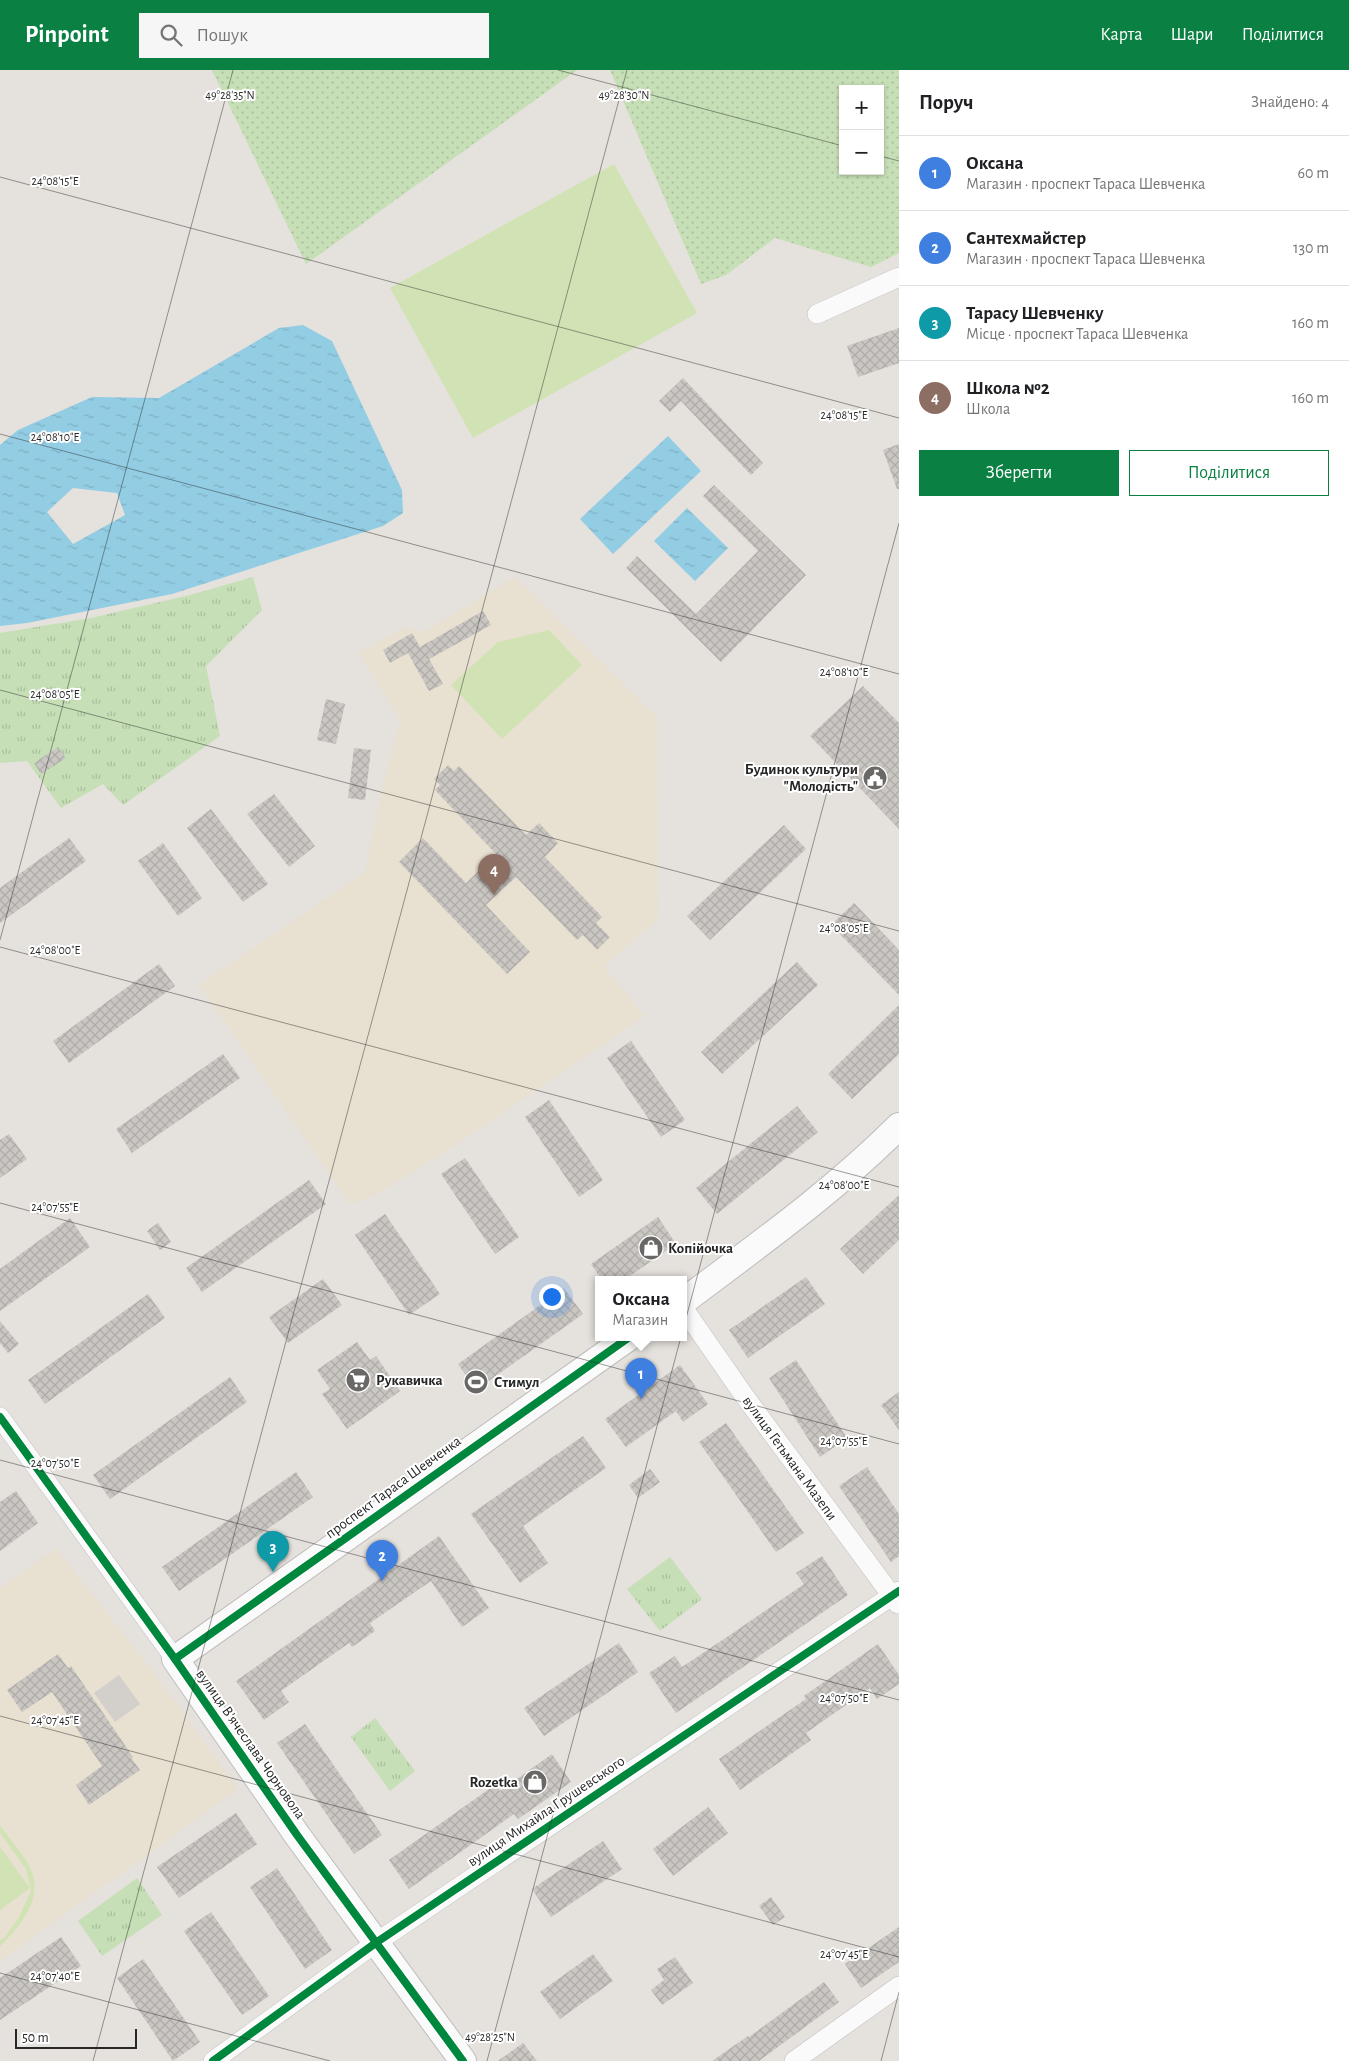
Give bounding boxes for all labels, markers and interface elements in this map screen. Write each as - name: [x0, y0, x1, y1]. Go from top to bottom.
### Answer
- search box: [139, 13, 489, 58]
- icon: search: [157, 21, 185, 49]
- text: Pinpoint: [25, 23, 109, 47]
- text: Пошук: [197, 26, 248, 45]
- text: Карта: [1100, 26, 1142, 44]
- text: Шари: [1170, 26, 1214, 44]
- text: Поділитися: [1242, 26, 1324, 44]
- map controls: [839, 85, 884, 175]
- button: +: [839, 85, 884, 130]
- text: 49°28'35"N: [205, 89, 255, 101]
- text: 49°28'30"N: [599, 89, 649, 101]
- text: Поруч: [919, 92, 973, 113]
- text: Знайдено: 4: [1251, 94, 1329, 110]
- button: −: [839, 130, 884, 175]
- text: Оксана: [966, 154, 1024, 173]
- text: 1: [932, 165, 938, 181]
- text: 60 m: [1298, 165, 1329, 181]
- text: 24°08'15"E: [31, 175, 79, 187]
- text: Магазин · проспект Тараса Шевченка: [966, 176, 1205, 192]
- text: Сантехмайстер: [966, 229, 1086, 248]
- text: 2: [931, 240, 939, 256]
- text: 130 m: [1293, 240, 1329, 256]
- text: Магазин · проспект Тараса Шевченка: [966, 251, 1205, 267]
- text: Тарасу Шевченку: [966, 304, 1104, 323]
- text: 3: [932, 315, 938, 331]
- text: 160 m: [1292, 315, 1329, 331]
- text: Місце · проспект Тараса Шевченка: [966, 326, 1188, 342]
- text: Школа №2: [966, 379, 1050, 398]
- text: 4: [931, 390, 939, 406]
- text: 160 m: [1292, 390, 1329, 406]
- text: Школа: [966, 401, 1010, 417]
- text: 24°08'15"E: [820, 409, 868, 421]
- text: 24°08'10"E: [31, 431, 79, 443]
- button: Зберегти: [919, 450, 1119, 496]
- button: Поділитися: [1129, 450, 1329, 496]
- text: 24°08'10"E: [820, 666, 868, 678]
- text: 24°08'05"E: [30, 688, 80, 700]
- place label: Будинок культури "Молодість": [745, 762, 858, 794]
- public building icon: Будинок культури "Молодість": [862, 765, 888, 791]
- pin: 4: [478, 854, 510, 895]
- text: 24°08'05"E: [819, 922, 869, 934]
- text: 24°08'00"E: [30, 944, 80, 956]
- text: 24°08'00"E: [819, 1179, 869, 1191]
- text: 24°07'55"E: [31, 1201, 79, 1213]
- shop icon: Копійочка: [638, 1235, 664, 1261]
- place label: Копійочка: [668, 1241, 733, 1256]
- popup: [595, 1276, 687, 1341]
- your location: [539, 1284, 565, 1310]
- text: Оксана: [612, 1290, 670, 1309]
- text: Магазин: [612, 1312, 668, 1328]
- pin: 1: [625, 1358, 657, 1399]
- supermarket icon: Рукавичка: [345, 1367, 371, 1393]
- sports icon: Стимул: [463, 1369, 489, 1395]
- place label: Рукавичка: [376, 1373, 443, 1388]
- place label: Стимул: [494, 1375, 539, 1390]
- street label: вулиця Гетьмана Мазепи: [740, 1393, 840, 1523]
- street label: проспект Тараса Шевченка: [323, 1433, 464, 1541]
- text: 24°07'55"E: [820, 1435, 868, 1447]
- text: 24°07'50"E: [31, 1457, 80, 1469]
- pin: 3: [257, 1531, 289, 1572]
- pin: 2: [366, 1540, 398, 1581]
- street label: вулиця Вʼячеслава Чорновола: [193, 1667, 308, 1822]
- text: 24°07'50"E: [820, 1692, 869, 1704]
- text: 24°07'45"E: [31, 1714, 79, 1726]
- street label: вулиця Михайла Грушевського: [465, 1753, 627, 1870]
- shop icon: Rozetka: [522, 1769, 548, 1795]
- place label: Rozetka: [470, 1775, 518, 1790]
- text: 24°07'45"E: [820, 1948, 868, 1960]
- text: 24°07'40"E: [30, 1970, 80, 1982]
- scale bar: [15, 2026, 138, 2049]
- text: 50 m: [22, 2031, 49, 2045]
- text: 49°28'25"N: [465, 2031, 515, 2043]

